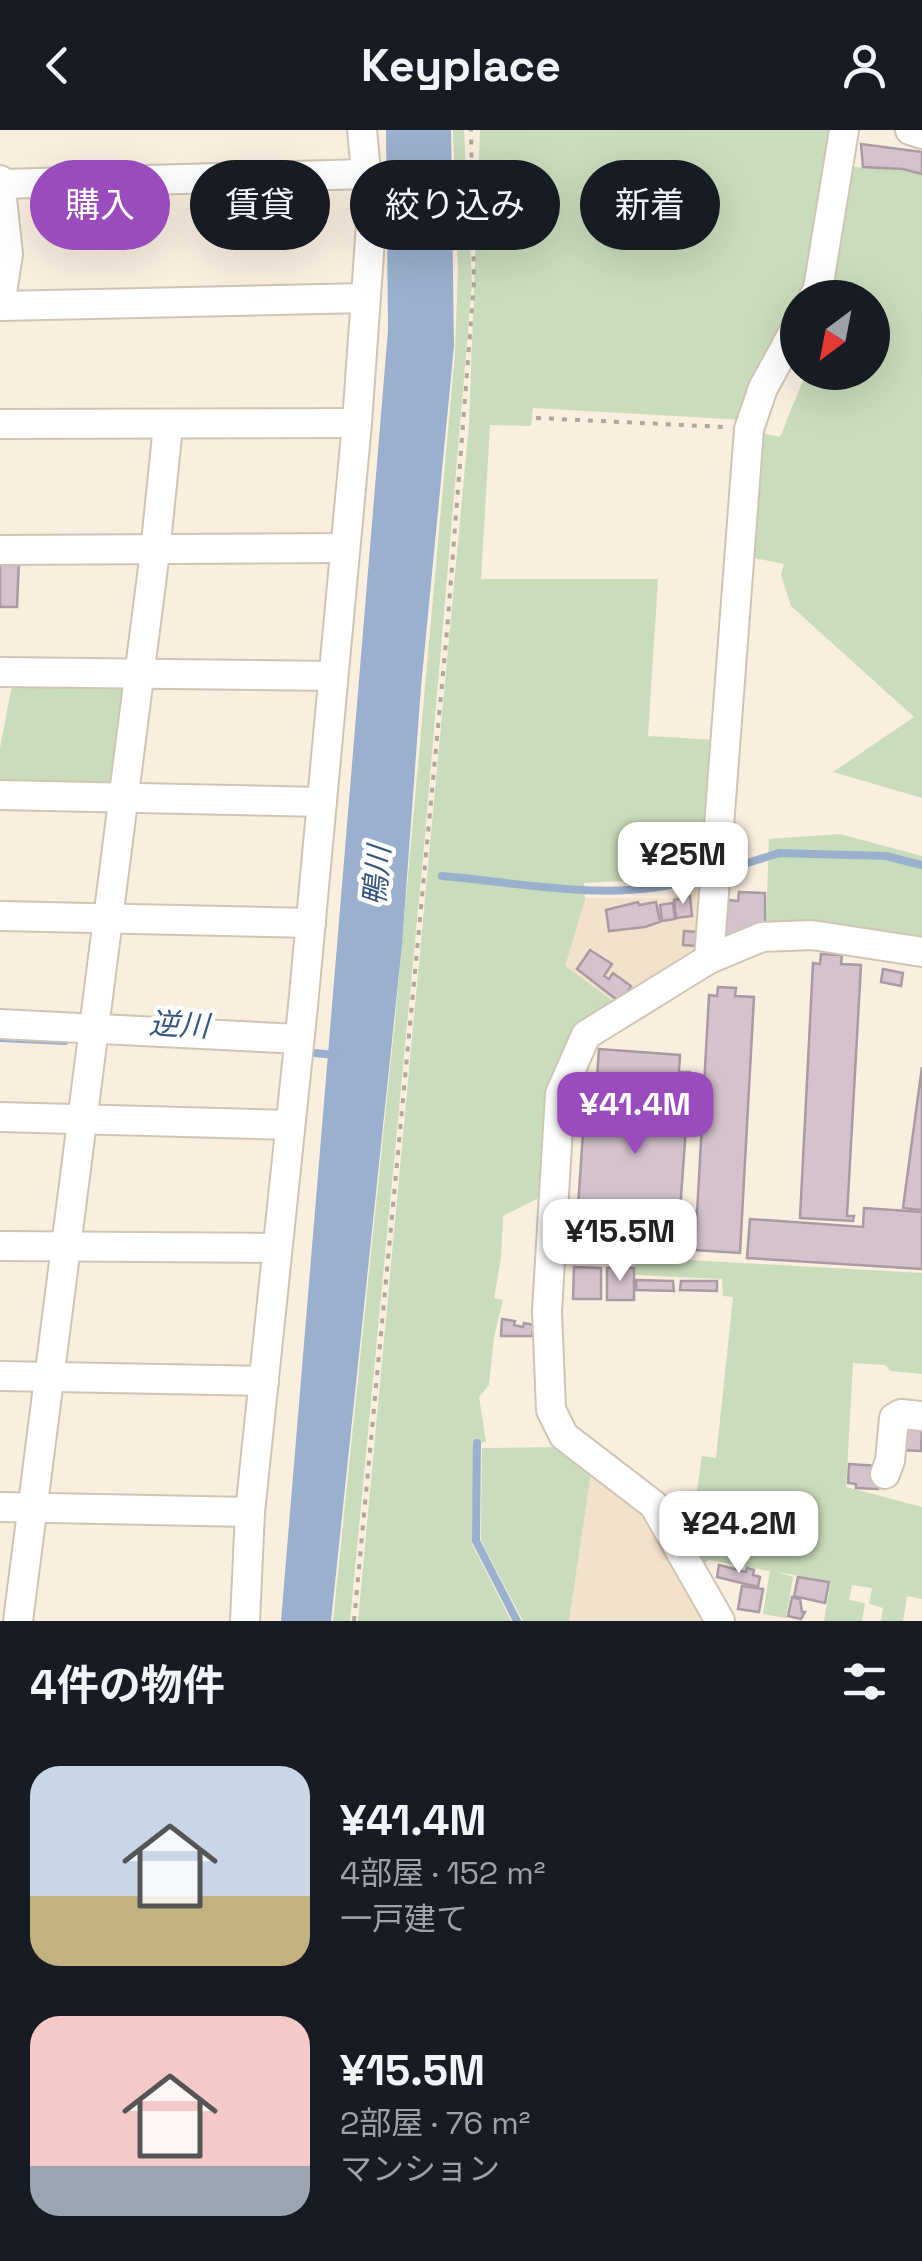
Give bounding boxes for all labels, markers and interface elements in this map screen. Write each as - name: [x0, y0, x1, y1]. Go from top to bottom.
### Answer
- text: Keyplace: [361, 37, 561, 94]
- icon: back: [30, 38, 85, 93]
- icon: person: [837, 38, 892, 93]
- chip: 購入: [30, 160, 170, 250]
- chip: 賃貸: [190, 160, 330, 250]
- chip: 絞り込み: [350, 160, 560, 250]
- chip: 新着: [580, 160, 720, 250]
- north arrow: [780, 280, 890, 390]
- map controls: [780, 280, 890, 390]
- pin: ¥25M: [624, 822, 742, 907]
- text: ¥25M: [640, 834, 726, 874]
- water label: 鴨川: [354, 841, 399, 908]
- water label: 逆川: [148, 1003, 213, 1046]
- pin: ¥41.4M: [554, 1072, 716, 1157]
- text: ¥41.4M: [579, 1084, 691, 1124]
- pin: ¥15.5M: [539, 1199, 701, 1284]
- text: ¥15.5M: [565, 1211, 675, 1251]
- pin: ¥24.2M: [658, 1491, 820, 1576]
- text: ¥24.2M: [681, 1503, 797, 1543]
- icon: filters: [837, 1654, 892, 1709]
- text: 4件の物件: [30, 1659, 225, 1712]
- text: ¥41.4M: [340, 1794, 486, 1847]
- icon: home: [110, 1806, 230, 1926]
- text: 4部屋 · 152 m²: [340, 1853, 545, 1893]
- text: 一戸建て: [340, 1899, 468, 1939]
- text: ¥15.5M: [340, 2044, 485, 2097]
- icon: home: [110, 2056, 230, 2176]
- text: 2部屋 · 76 m²: [340, 2103, 531, 2143]
- text: マンション: [340, 2149, 500, 2189]

